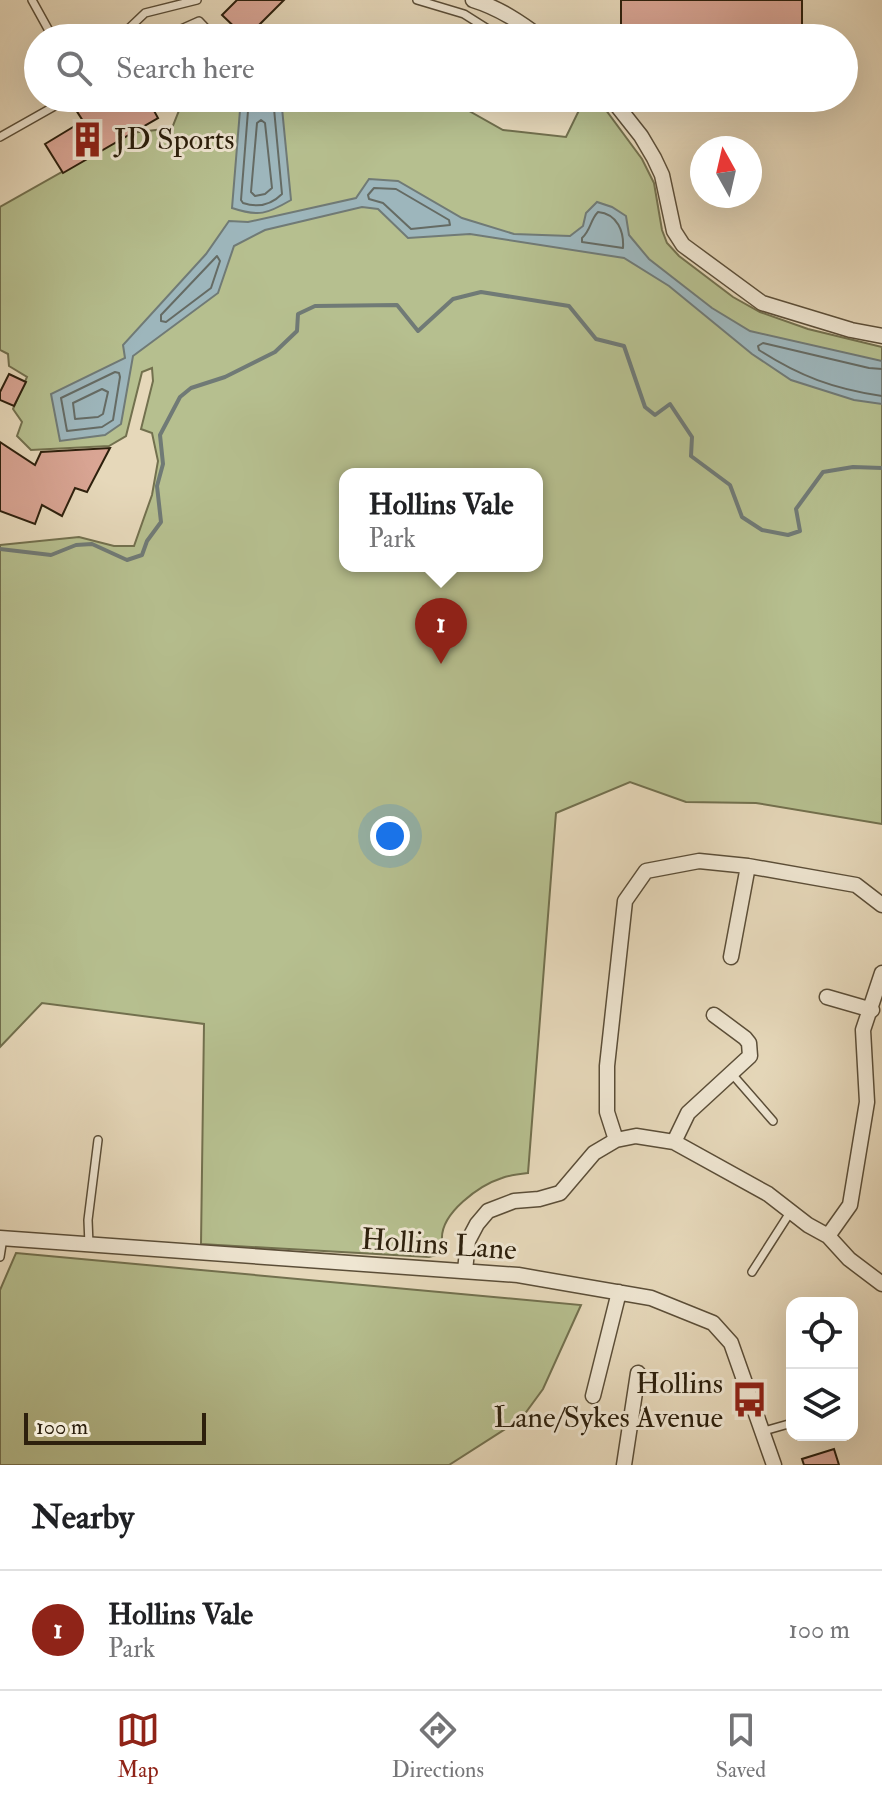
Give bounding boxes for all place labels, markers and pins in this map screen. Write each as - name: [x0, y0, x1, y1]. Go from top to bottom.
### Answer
- building icon: JD Sports: [69, 120, 107, 158]
- place label: JD Sports: [113, 121, 234, 158]
- pin: 1: [415, 598, 467, 664]
- place label: Hollins Lane/Sykes Avenue: [494, 1365, 723, 1436]
- bus stop icon: Hollins Lane/Sykes Avenue: [730, 1381, 768, 1419]

